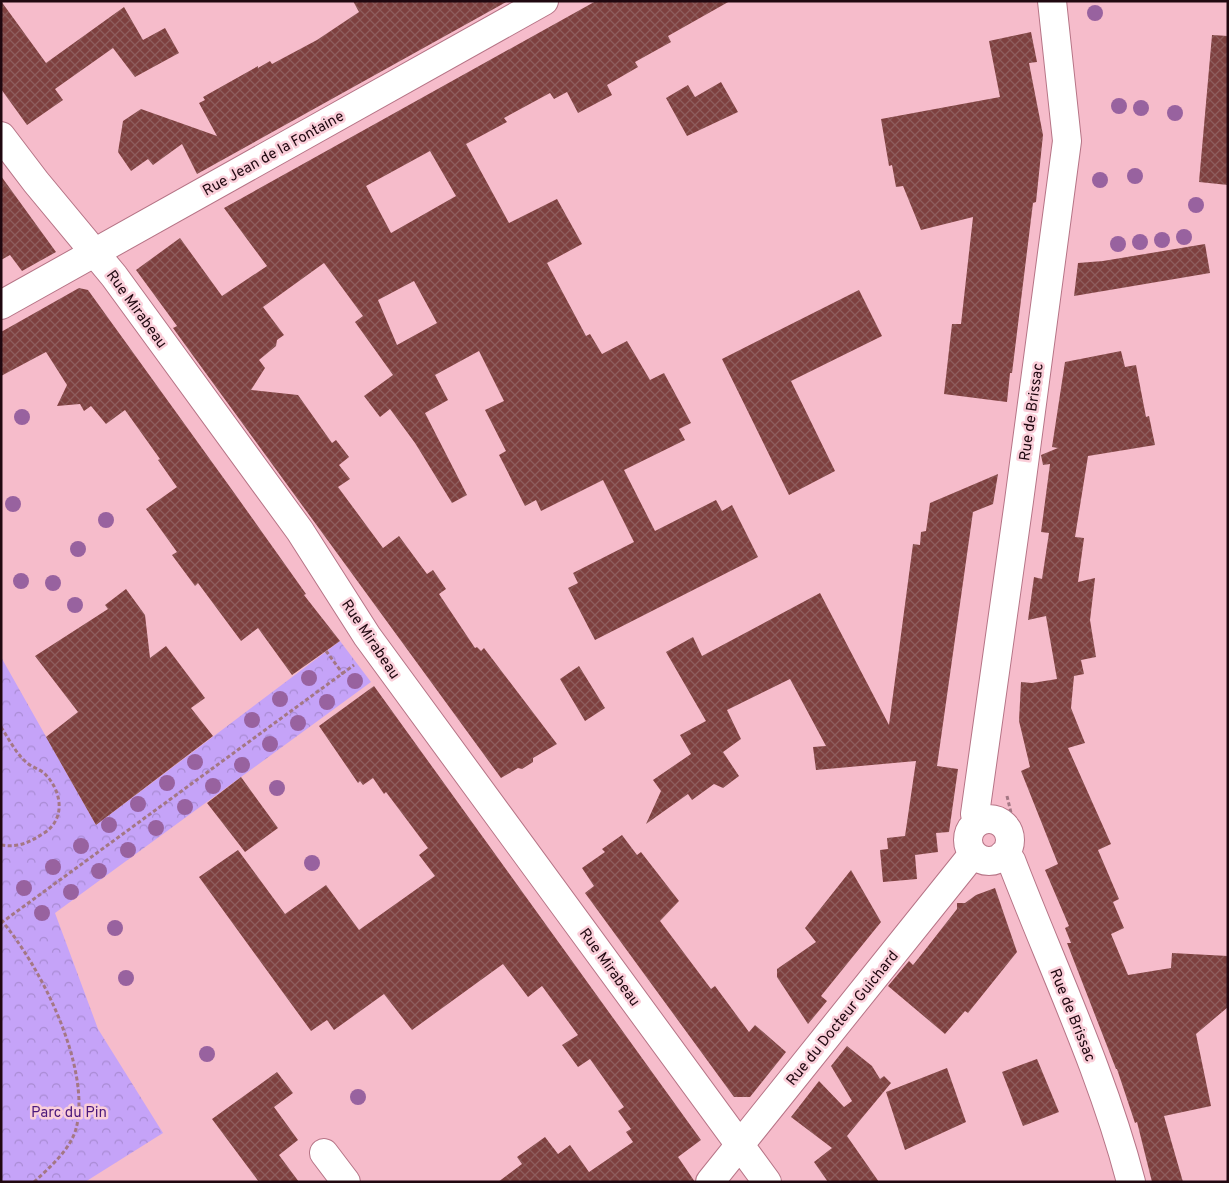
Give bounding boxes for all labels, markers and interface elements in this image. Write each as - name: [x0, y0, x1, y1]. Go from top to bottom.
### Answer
- street label: Rue Jean de la Fontaine: [200, 107, 348, 201]
- street label: Rue Mirabeau: [101, 267, 171, 353]
- street label: Rue de Brissac: [1016, 362, 1049, 462]
- street label: Rue Mirabeau: [336, 596, 403, 683]
- street label: Rue Mirabeau: [574, 925, 644, 1011]
- street label: Rue du Docteur Guichard: [783, 948, 903, 1090]
- street label: Rue de Brissac: [1044, 966, 1099, 1065]
- park label: Parc du Pin: [31, 1104, 107, 1123]

